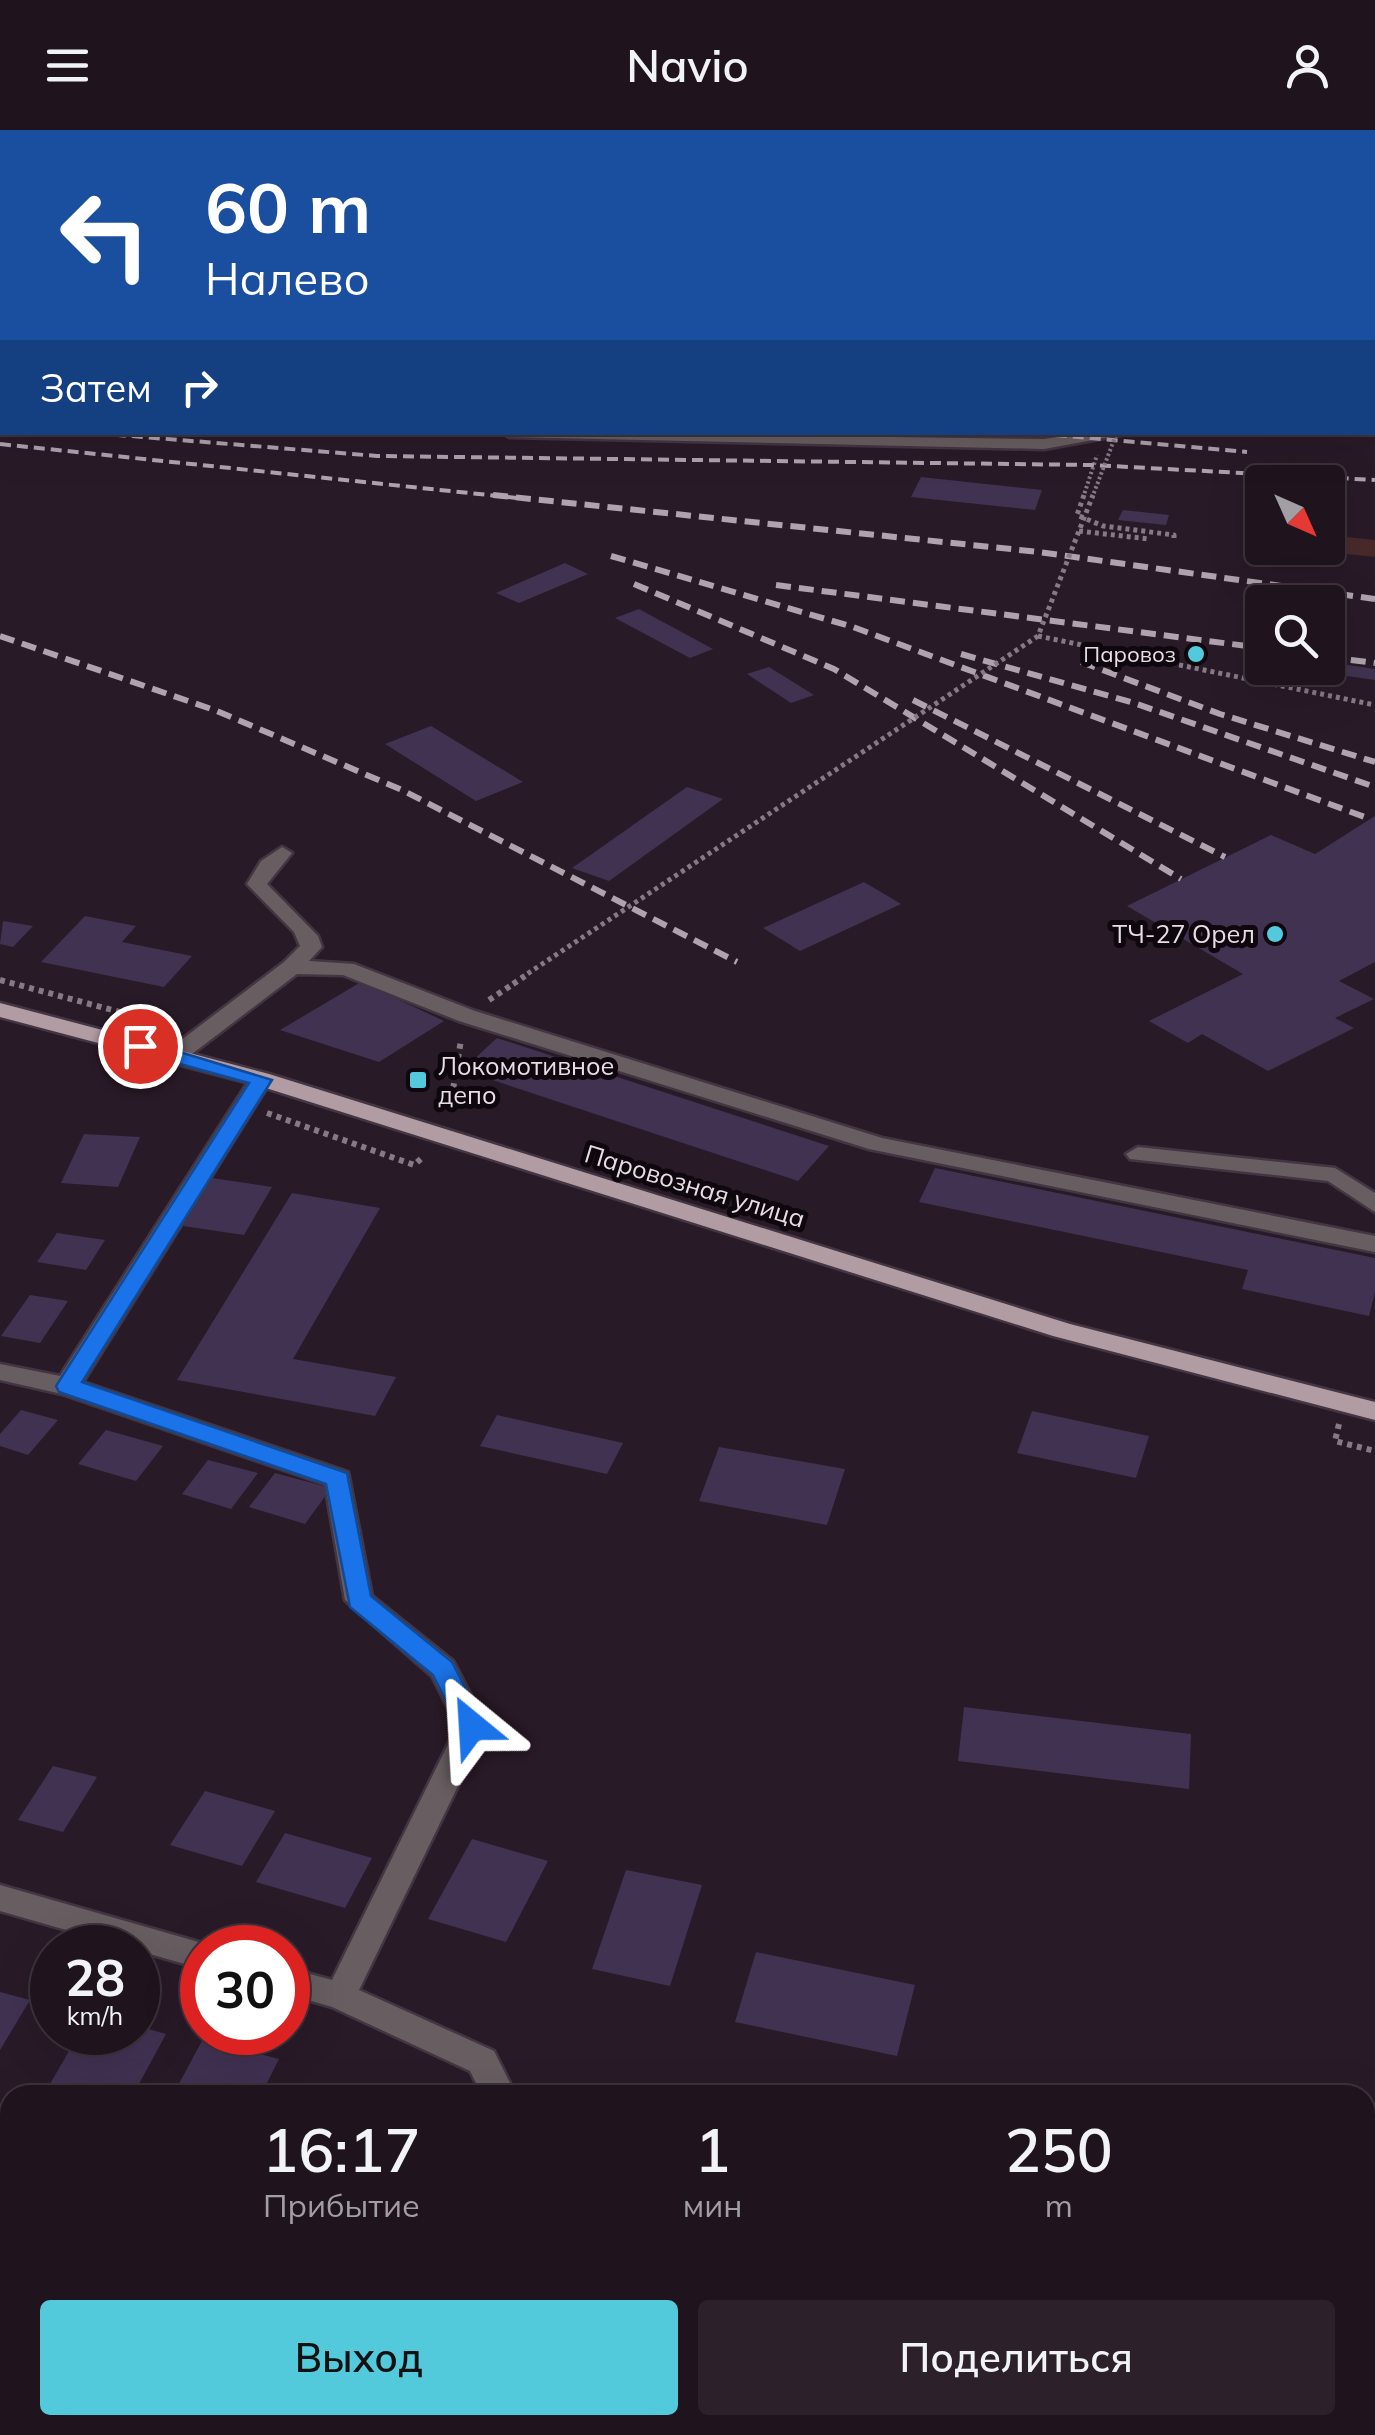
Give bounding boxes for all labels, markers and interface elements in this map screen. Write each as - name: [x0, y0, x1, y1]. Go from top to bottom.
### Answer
- text: Navio: [626, 37, 749, 93]
- icon: menu: [40, 38, 95, 93]
- icon: person: [1280, 38, 1335, 93]
- text: 60 m: [205, 163, 371, 251]
- icon: left: [40, 170, 170, 300]
- text: Налево: [205, 250, 370, 306]
- icon: right: [172, 360, 227, 415]
- text: Затем: [40, 364, 152, 412]
- north arrow: [1245, 465, 1345, 565]
- map controls: [1245, 465, 1345, 685]
- button: search: [1245, 585, 1345, 685]
- place label: Паровоз: [1083, 640, 1176, 668]
- marker: Паровоз: [1185, 643, 1207, 665]
- place label: ТЧ-27 Орел: [1112, 918, 1255, 949]
- marker: ТЧ-27 Орел: [1264, 923, 1286, 945]
- pin: [98, 1004, 183, 1089]
- icon: arrive: [113, 1019, 168, 1074]
- place label: Локомотивное депо: [438, 1050, 614, 1110]
- marker: Локомотивное депо: [407, 1069, 429, 1091]
- street label: Паровозная улица: [581, 1137, 809, 1234]
- position arrow: [420, 1674, 524, 1778]
- speed limit sign: 30: [180, 1925, 310, 2055]
- text: 28: [65, 1946, 125, 2009]
- text: km/h: [67, 2000, 123, 2031]
- text: 16:17: [262, 2112, 420, 2187]
- text: 1: [695, 2112, 731, 2187]
- text: 250: [1005, 2112, 1113, 2187]
- text: Прибытие: [263, 2185, 420, 2225]
- text: мин: [683, 2185, 742, 2225]
- text: m: [1045, 2185, 1073, 2225]
- button: Выход: [40, 2300, 678, 2415]
- button: Поделиться: [698, 2300, 1335, 2415]

